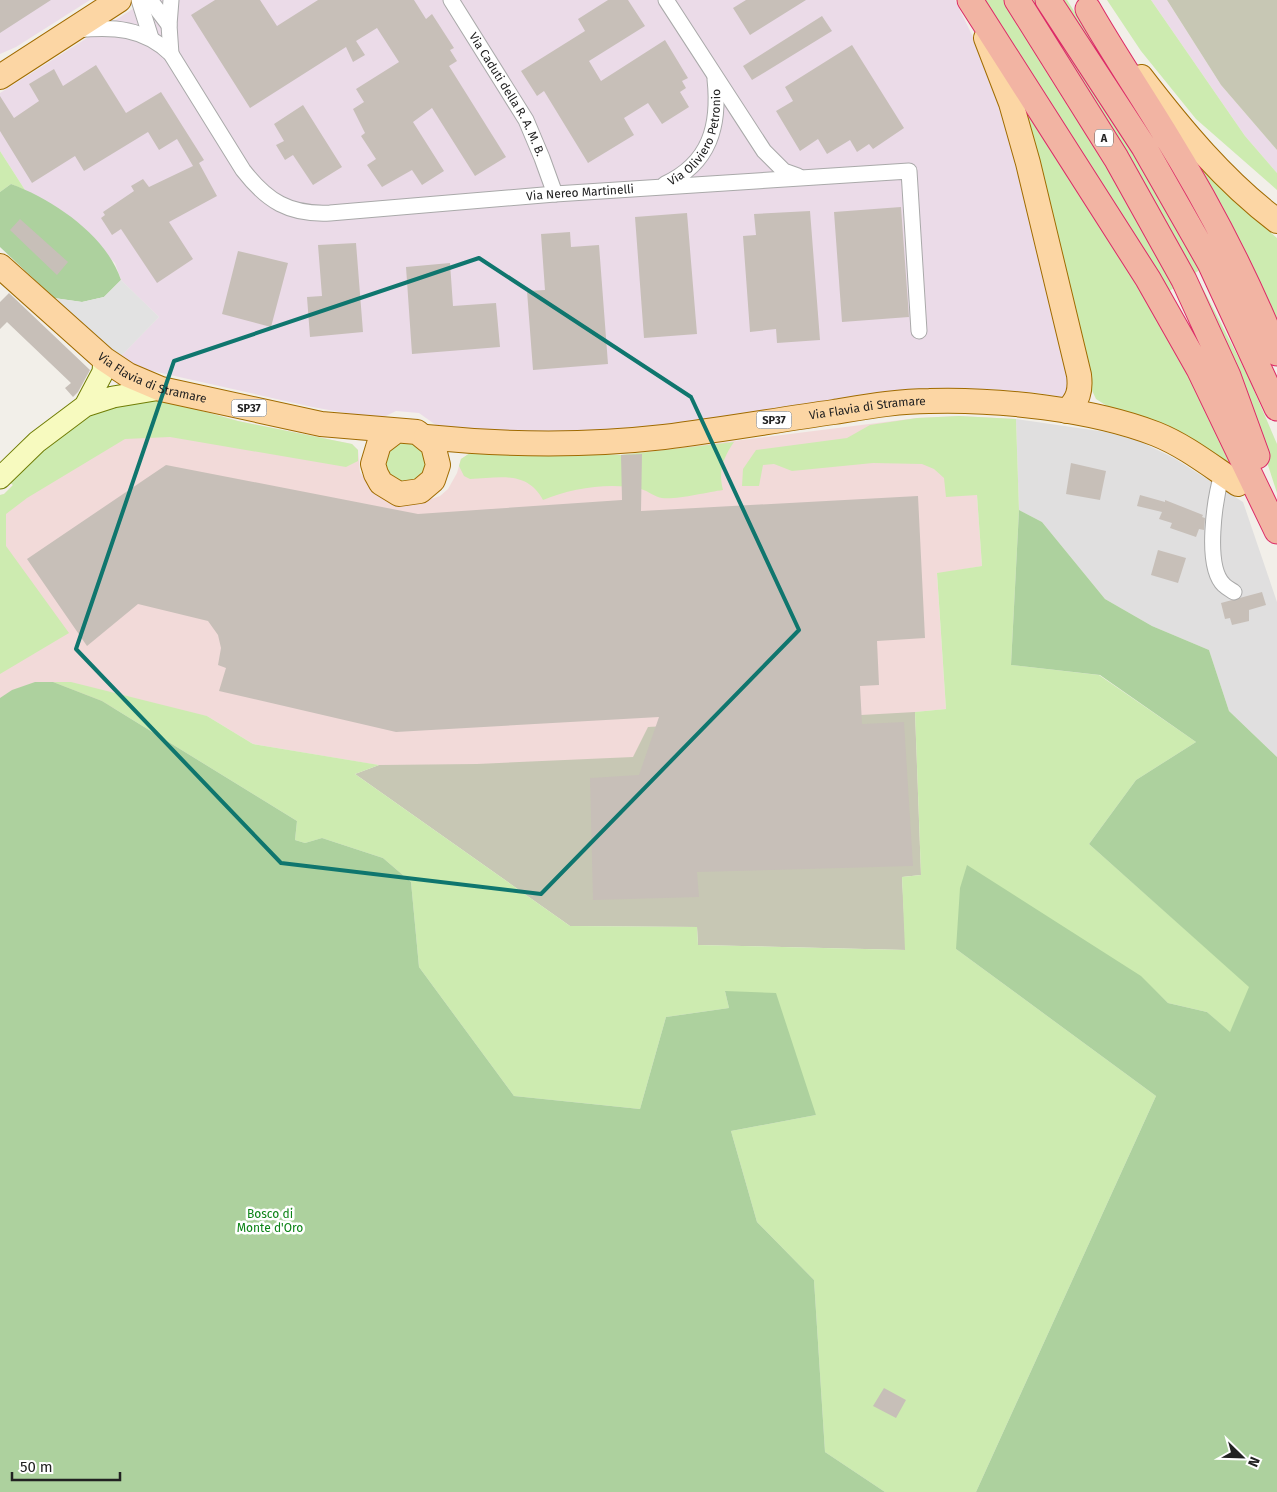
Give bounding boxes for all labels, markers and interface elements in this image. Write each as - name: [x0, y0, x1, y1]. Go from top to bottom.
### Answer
- street label: Via Caduti della R. A. M. B.: [466, 30, 548, 159]
- street label: Via Oliviero Petronio: [665, 89, 723, 188]
- road number: A: [1095, 130, 1113, 146]
- street label: Via Nereo Martinelli: [526, 182, 634, 203]
- street label: Via Flavia di Stramare: [95, 350, 208, 406]
- street label: Via Flavia di Stramare: [808, 394, 926, 423]
- road number: SP37: [232, 399, 266, 416]
- road number: SP37: [756, 412, 792, 428]
- park label: Bosco di Monte d'Oro: [237, 1207, 303, 1235]
- north arrow: [1217, 1432, 1267, 1482]
- scale bar: [12, 1450, 120, 1482]
- text: N: [1244, 1454, 1263, 1469]
- text: 50 m: [20, 1458, 53, 1476]

